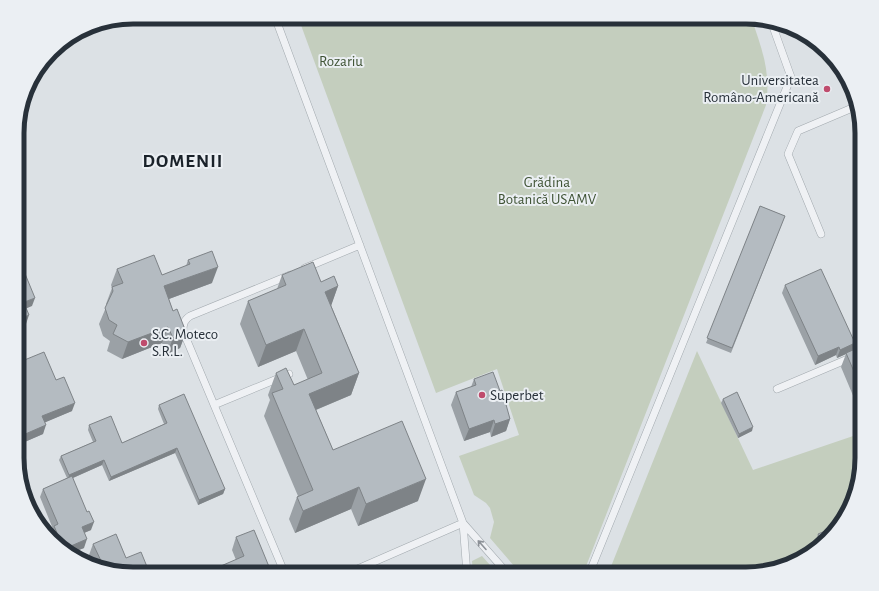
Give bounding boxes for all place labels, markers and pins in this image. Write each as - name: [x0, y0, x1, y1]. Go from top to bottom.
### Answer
- place label: Universitatea Româno-Americană: [703, 73, 819, 105]
- marker: Universitatea Româno-Americană: [822, 84, 832, 94]
- place label: S.C. Moteco S.R.L.: [152, 327, 218, 359]
- marker: S.C. Moteco S.R.L.: [139, 338, 149, 348]
- place label: Superbet: [490, 388, 544, 403]
- marker: Superbet: [477, 390, 487, 400]

